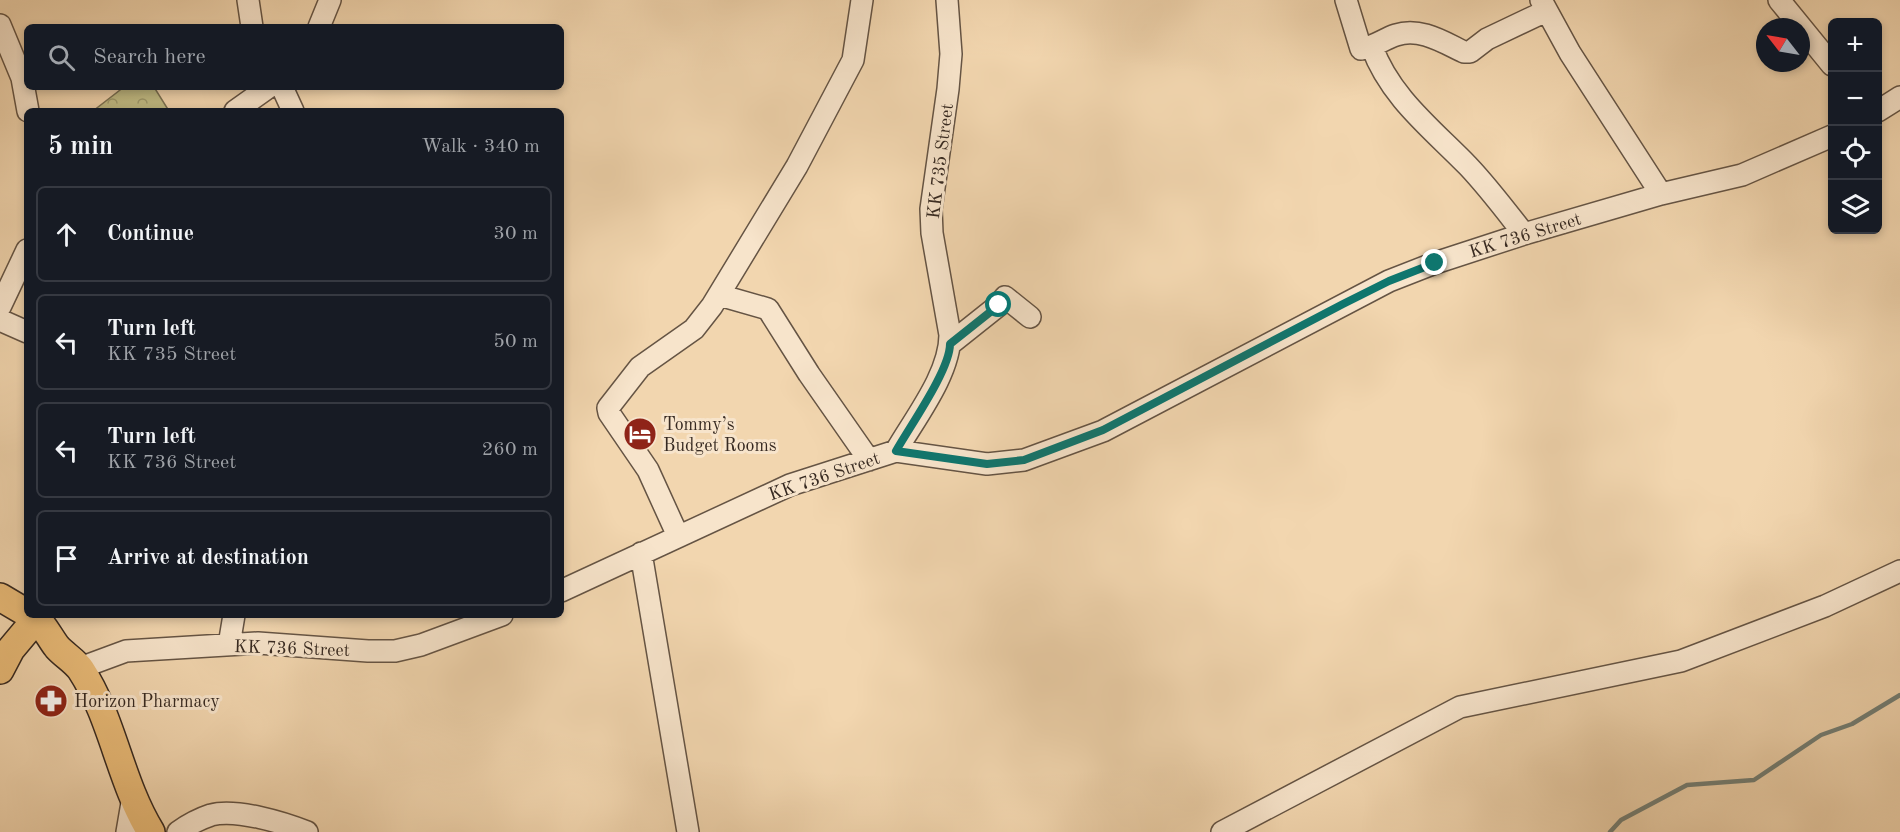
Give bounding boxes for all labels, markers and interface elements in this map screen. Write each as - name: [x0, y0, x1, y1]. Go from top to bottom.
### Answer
- north arrow: [1756, 18, 1810, 72]
- map controls: [1828, 18, 1882, 234]
- button: +: [1828, 18, 1882, 72]
- search box: [24, 24, 564, 90]
- icon: search: [45, 41, 78, 74]
- text: Search here: [93, 46, 206, 68]
- button: −: [1828, 72, 1882, 126]
- street label: KK 735 Street: [925, 102, 957, 220]
- button: locate: [1828, 126, 1882, 180]
- text: 5 min: [48, 134, 113, 160]
- text: Walk · 340 m: [421, 137, 540, 157]
- button: layers: [1828, 180, 1882, 234]
- street label: KK 736 Street: [1467, 210, 1584, 262]
- icon: ahead: [50, 218, 83, 251]
- text: Continue: [107, 223, 194, 245]
- text: 30 m: [493, 224, 538, 244]
- route end: [1421, 249, 1447, 275]
- route start: [985, 291, 1011, 317]
- text: Turn left: [107, 318, 196, 340]
- icon: left: [50, 326, 83, 359]
- text: 50 m: [493, 332, 538, 352]
- text: KK 735 Street: [107, 345, 236, 365]
- hotel icon: Tommy’s Budget Rooms: [622, 416, 658, 452]
- place label: Tommy’s Budget Rooms: [663, 416, 777, 455]
- text: Turn left: [107, 426, 196, 448]
- icon: left: [50, 434, 83, 467]
- text: 260 m: [482, 440, 538, 460]
- street label: KK 736 Street: [766, 449, 882, 504]
- text: KK 736 Street: [107, 453, 236, 473]
- icon: arrive: [50, 542, 83, 575]
- text: Arrive at destination: [107, 547, 309, 569]
- street label: KK 736 Street: [234, 638, 350, 660]
- pharmacy icon: Horizon Pharmacy: [33, 683, 69, 719]
- place label: Horizon Pharmacy: [74, 693, 220, 711]

